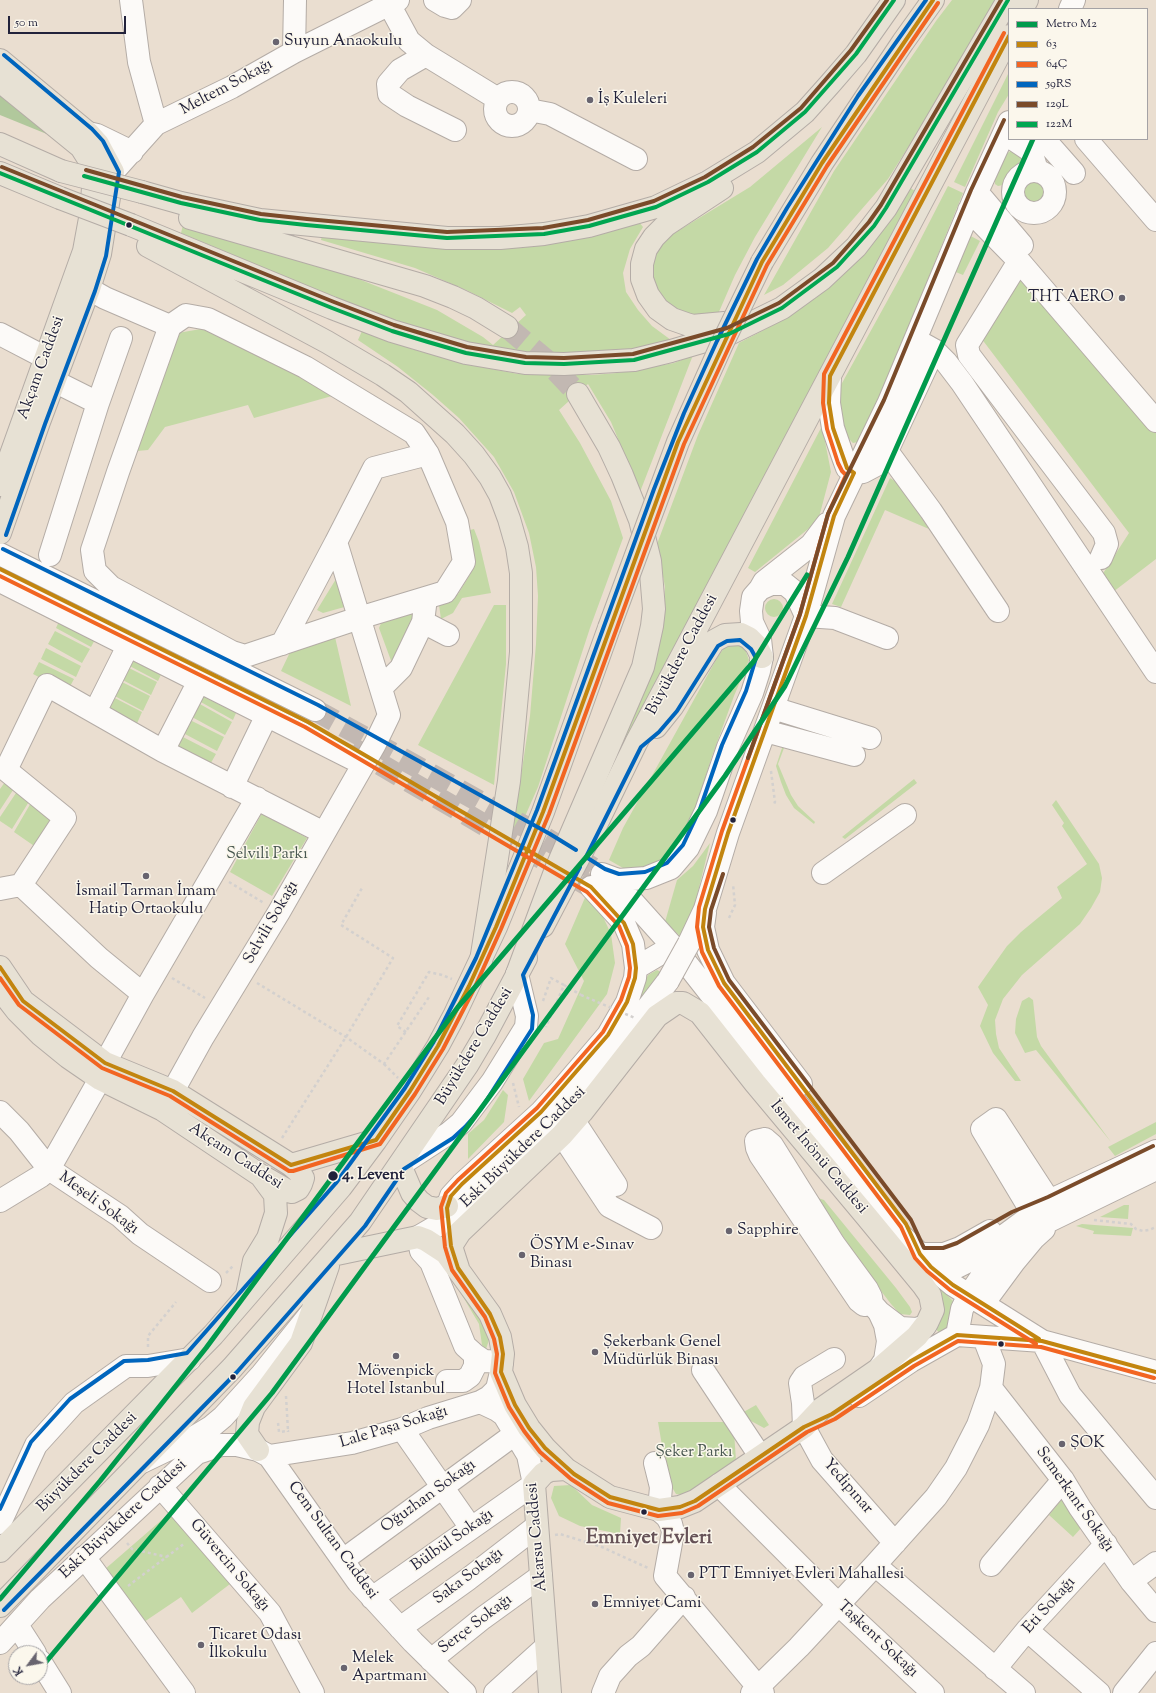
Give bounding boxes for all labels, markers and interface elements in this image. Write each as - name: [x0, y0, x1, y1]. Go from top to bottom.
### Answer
- scale bar: [10, 8, 128, 34]
- legend: [1008, 8, 1148, 140]
- text: 50 m: [15, 14, 38, 32]
- text: Metro M2: [1046, 15, 1097, 33]
- place label: Suyun Anaokulu: [284, 32, 402, 52]
- text: 63: [1046, 35, 1057, 53]
- marker: Suyun Anaokulu: [271, 37, 281, 47]
- text: 64Ç: [1046, 55, 1067, 73]
- street label: Meltem Sokağı: [177, 56, 277, 120]
- text: 59RS: [1046, 75, 1072, 93]
- place label: İş Kuleleri: [598, 90, 667, 110]
- marker: İş Kuleleri: [585, 95, 595, 105]
- text: 129L: [1046, 95, 1069, 113]
- text: 122M: [1046, 115, 1072, 133]
- unlabelled marker: [124, 220, 134, 230]
- place label: THT AERO: [1028, 288, 1114, 308]
- marker: THT AERO: [1117, 293, 1127, 303]
- street label: Akçam Caddesi: [14, 314, 70, 422]
- street label: Büyükdere Caddesi: [643, 591, 723, 719]
- unlabelled marker: [728, 815, 738, 825]
- park label: Selvili Parkı: [226, 845, 308, 865]
- marker: İsmail Tarman İmam Hatip Ortaokulu: [141, 871, 151, 881]
- street label: Selvili Sokağı: [240, 878, 304, 968]
- place label: İsmail Tarman İmam Hatip Ortaokulu: [76, 882, 216, 920]
- street label: Büyükdere Caddesi: [432, 985, 518, 1109]
- street label: Eski Büyükdere Caddesi: [457, 1083, 591, 1213]
- street label: İsmet İnönü Caddesi: [765, 1097, 871, 1219]
- street label: Akçam Caddesi: [184, 1119, 286, 1195]
- place label: 4. Levent: [342, 1166, 404, 1186]
- street label: Meşeli Sokağı: [54, 1168, 142, 1240]
- marker: 4. Levent: [326, 1169, 340, 1183]
- place label: Sapphire: [737, 1221, 799, 1241]
- marker: Sapphire: [724, 1226, 734, 1236]
- place label: ÖSYM e-Sınav Binası: [530, 1236, 634, 1274]
- marker: ÖSYM e-Sınav Binası: [517, 1250, 527, 1260]
- place label: Şekerbank Genel Müdürlük Binası: [603, 1333, 721, 1371]
- unlabelled marker: [996, 1339, 1006, 1349]
- marker: Şekerbank Genel Müdürlük Binası: [590, 1347, 600, 1357]
- marker: Mövenpick Hotel Istanbul: [391, 1351, 401, 1361]
- place label: Mövenpick Hotel Istanbul: [347, 1362, 445, 1400]
- unlabelled marker: [228, 1372, 238, 1382]
- street label: Lale Paşa Sokağı: [338, 1402, 450, 1454]
- street label: Büyükdere Caddesi: [34, 1409, 142, 1517]
- place label: ŞOK: [1070, 1434, 1105, 1454]
- marker: ŞOK: [1057, 1439, 1067, 1449]
- park label: Şeker Parkı: [655, 1443, 733, 1463]
- street label: Semerkant Sokağı: [1031, 1444, 1117, 1556]
- street label: Yedipınar: [818, 1455, 876, 1519]
- street label: Eski Büyükdere Caddesi: [57, 1456, 191, 1584]
- street label: Oğuzhan Sokağı: [378, 1456, 480, 1538]
- street label: Cem Sultan Caddesi: [283, 1478, 381, 1604]
- street label: Akarsu Caddesi: [524, 1482, 552, 1592]
- street label: Bülbül Sokağı: [408, 1506, 498, 1576]
- unlabelled marker: [639, 1507, 649, 1517]
- street label: Güvercin Sokağı: [185, 1516, 273, 1616]
- district label: Emniyet Evleri: [586, 1528, 712, 1552]
- street label: Saka Sokağı: [430, 1544, 508, 1610]
- place label: PTT Emniyet Evleri Mahallesi: [699, 1565, 904, 1585]
- marker: PTT Emniyet Evleri Mahallesi: [686, 1570, 696, 1580]
- street label: Eti Sokağı: [1020, 1574, 1080, 1638]
- street label: Serçe Sokağı: [435, 1591, 517, 1659]
- place label: Emniyet Cami: [603, 1594, 702, 1614]
- street label: Taşkent Sokağı: [832, 1598, 922, 1682]
- marker: Emniyet Cami: [590, 1599, 600, 1609]
- place label: Ticaret Odası İlkokulu: [209, 1626, 301, 1664]
- marker: Ticaret Odası İlkokulu: [196, 1640, 206, 1650]
- north arrow: [8, 1645, 48, 1685]
- place label: Melek Apartmanı: [352, 1649, 427, 1687]
- text: K: [10, 1663, 28, 1678]
- marker: Melek Apartmanı: [339, 1663, 349, 1673]

